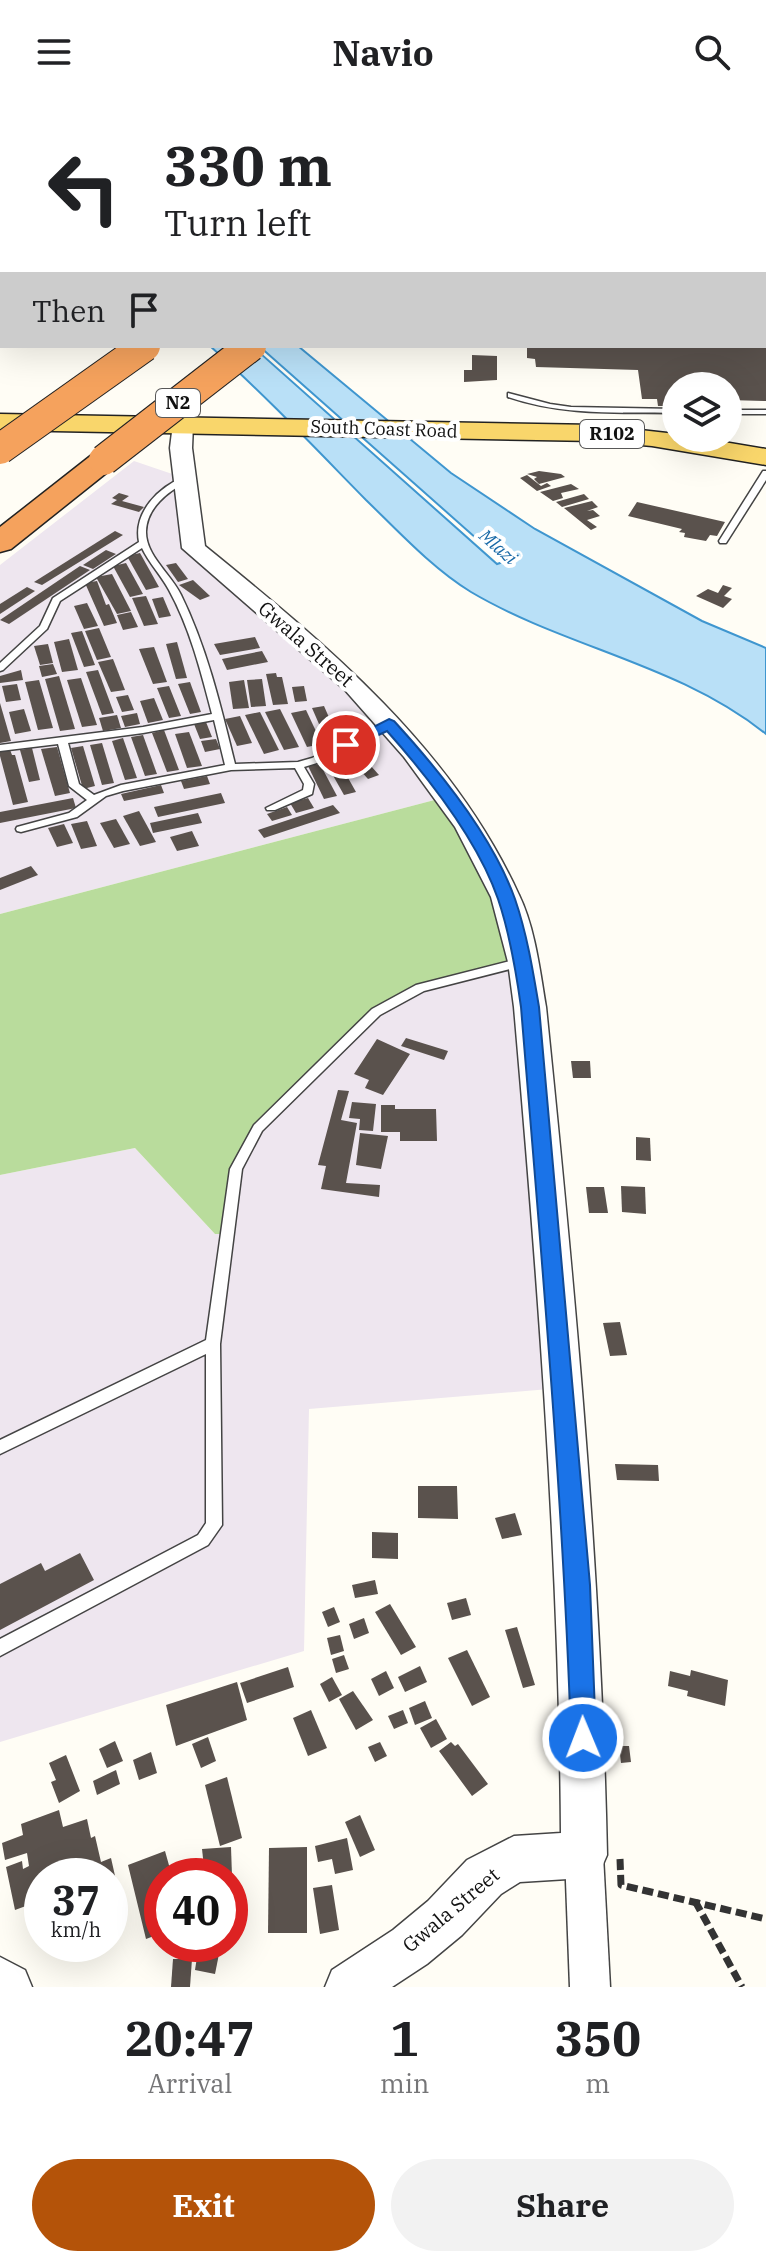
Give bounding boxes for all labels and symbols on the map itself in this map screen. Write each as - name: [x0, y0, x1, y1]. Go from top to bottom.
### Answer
- road number: N2: [156, 389, 200, 417]
- street label: South Coast Road: [310, 414, 458, 443]
- road number: R102: [580, 420, 644, 448]
- water label: Mlazi: [474, 523, 522, 570]
- street label: Gwala Street: [253, 595, 360, 693]
- pin: [312, 711, 380, 779]
- position arrow: [541, 1696, 625, 1780]
- speed limit sign: 40: [144, 1858, 248, 1962]
- street label: Gwala Street: [397, 1861, 505, 1958]

